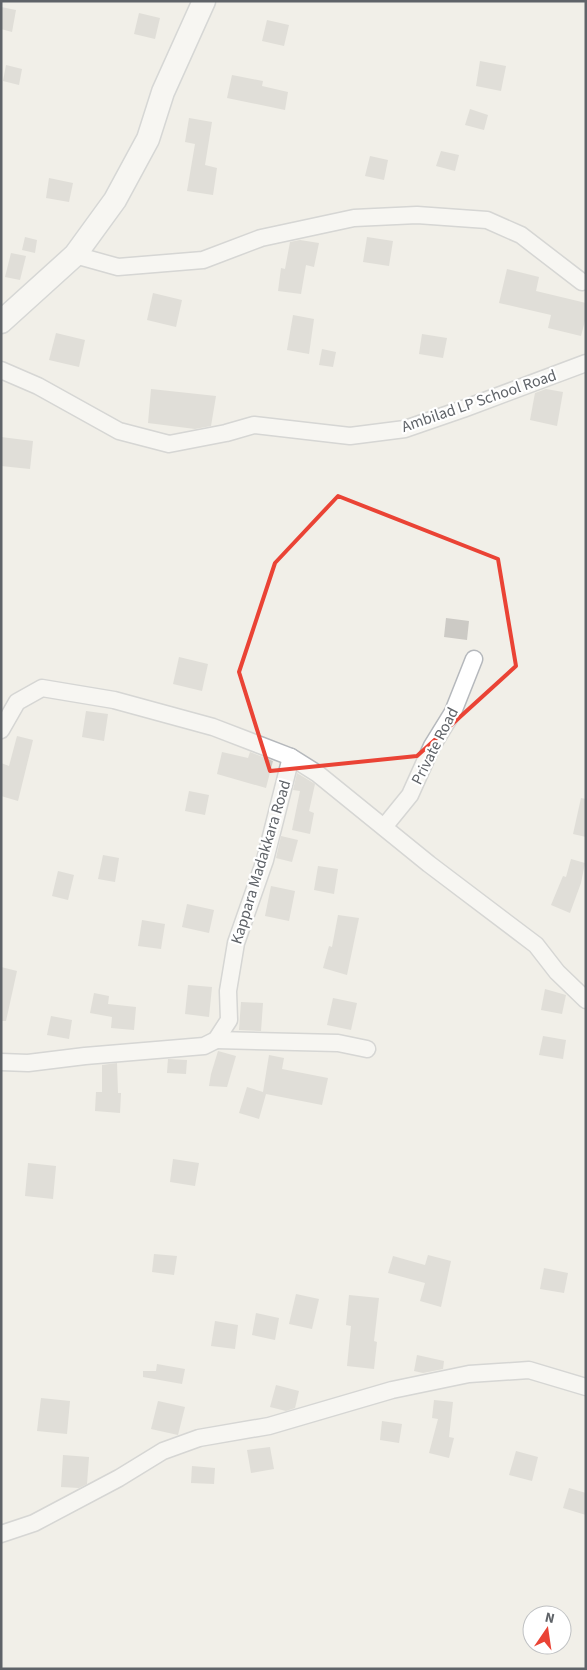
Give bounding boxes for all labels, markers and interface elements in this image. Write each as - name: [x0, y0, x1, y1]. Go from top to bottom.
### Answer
- street label: Ambilad LP School Road: [399, 364, 559, 438]
- street label: Private Road: [406, 703, 464, 789]
- street label: Kappara Madakkara Road: [226, 777, 296, 947]
- north arrow: [522, 1605, 572, 1655]
- text: N: [543, 1608, 556, 1629]

